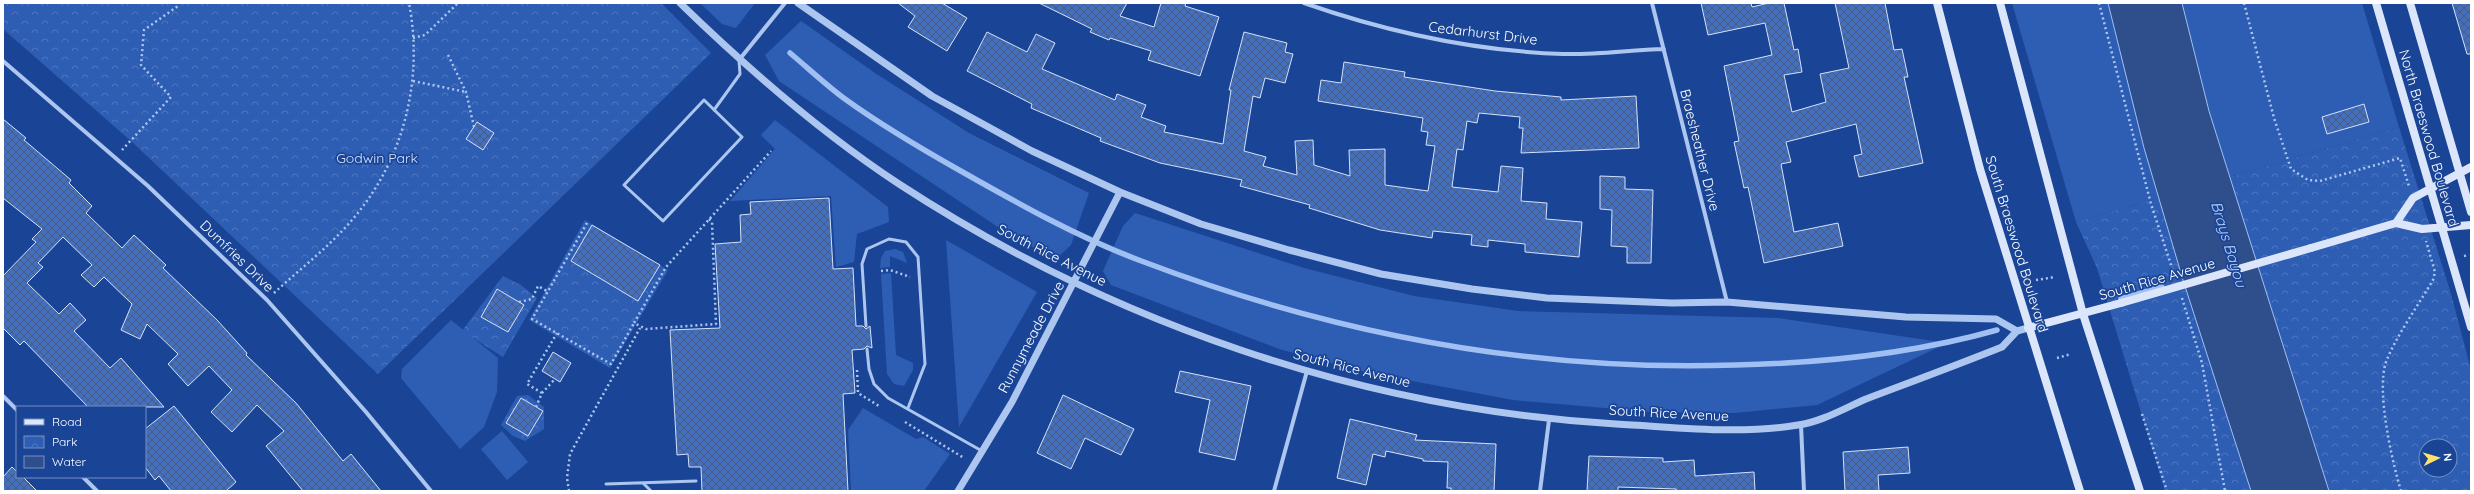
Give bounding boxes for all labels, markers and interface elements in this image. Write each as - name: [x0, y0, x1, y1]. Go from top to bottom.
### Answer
- street label: Cedarhurst Drive: [1428, 17, 1539, 49]
- street label: North Braeswood Boulevard: [2395, 47, 2463, 229]
- street label: Braesheather Drive: [1676, 87, 1724, 213]
- park label: Godwin Park: [336, 149, 418, 167]
- street label: South Braeswood Boulevard: [1982, 154, 2052, 334]
- water label: Brays Bayou: [2207, 199, 2251, 291]
- street label: Dumfries Drive: [196, 216, 278, 296]
- street label: South Rice Avenue: [994, 220, 1110, 290]
- street label: South Rice Avenue: [2097, 254, 2217, 304]
- street label: Runnymeade Drive: [994, 278, 1068, 396]
- street label: South Rice Avenue: [1292, 345, 1413, 391]
- street label: South Rice Avenue: [1609, 401, 1729, 425]
- legend: [16, 406, 146, 478]
- text: Road: [52, 414, 82, 429]
- text: Park: [52, 434, 77, 449]
- north arrow: [2418, 438, 2458, 478]
- text: N: [2441, 452, 2455, 462]
- text: Water: [52, 454, 87, 469]

